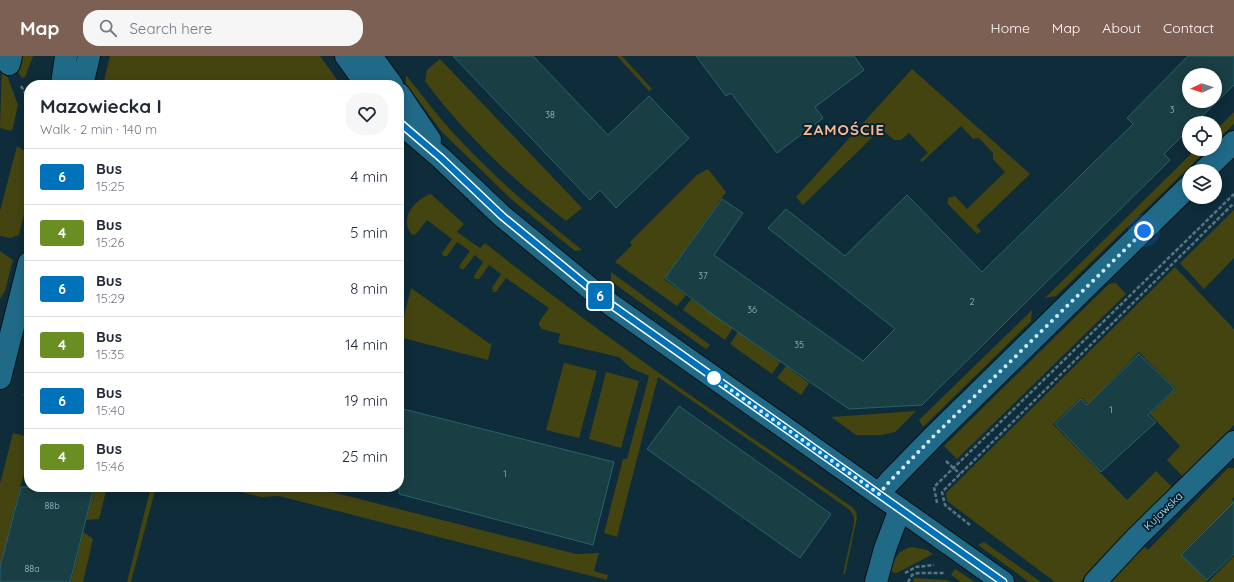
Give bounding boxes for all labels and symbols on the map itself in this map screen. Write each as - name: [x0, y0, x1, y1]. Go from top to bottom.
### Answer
- north arrow: [1182, 68, 1222, 108]
- house number: 3: [1170, 104, 1175, 115]
- house number: 38: [545, 109, 555, 120]
- district label: ZAMOŚCIE: [803, 120, 885, 139]
- your location: [1134, 221, 1154, 241]
- house number: 37: [698, 270, 708, 281]
- line badge: 6: [587, 283, 613, 309]
- house number: 2: [970, 296, 975, 307]
- house number: 36: [747, 304, 757, 315]
- house number: 35: [794, 339, 804, 350]
- unlabelled marker: [705, 369, 723, 387]
- house number: 1: [1109, 404, 1113, 415]
- house number: 1: [503, 468, 507, 479]
- street label: Kujawska: [1141, 489, 1185, 533]
- house number: 88b: [44, 500, 60, 511]
- house number: 88a: [24, 563, 40, 574]

